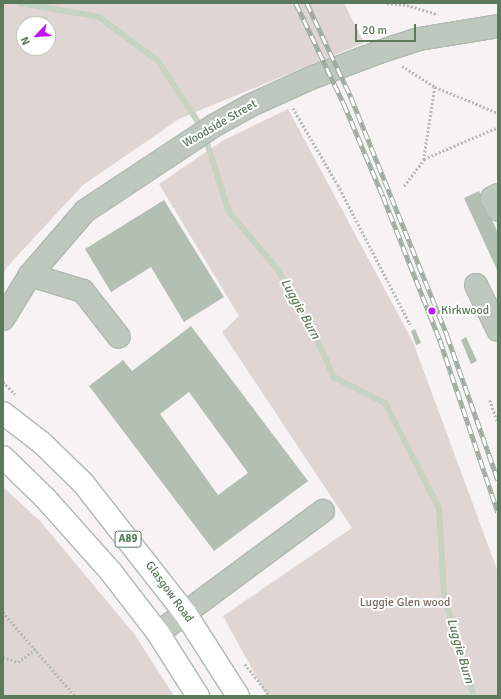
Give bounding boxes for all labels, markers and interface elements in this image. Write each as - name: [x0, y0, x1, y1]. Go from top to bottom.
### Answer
- north arrow: [16, 16, 56, 56]
- scale bar: [357, 16, 418, 42]
- text: 20 m: [362, 23, 387, 38]
- text: N: [18, 35, 33, 47]
- street label: Woodside Street: [180, 97, 260, 151]
- water label: Luggie Burn: [277, 276, 323, 342]
- place label: Kirkwood: [441, 304, 489, 318]
- marker: Kirkwood: [426, 305, 438, 317]
- road number: A89: [114, 530, 142, 548]
- street label: Glasgow Road: [142, 559, 196, 625]
- park label: Luggie Glen wood: [360, 596, 450, 610]
- water label: Luggie Burn: [443, 617, 477, 685]

